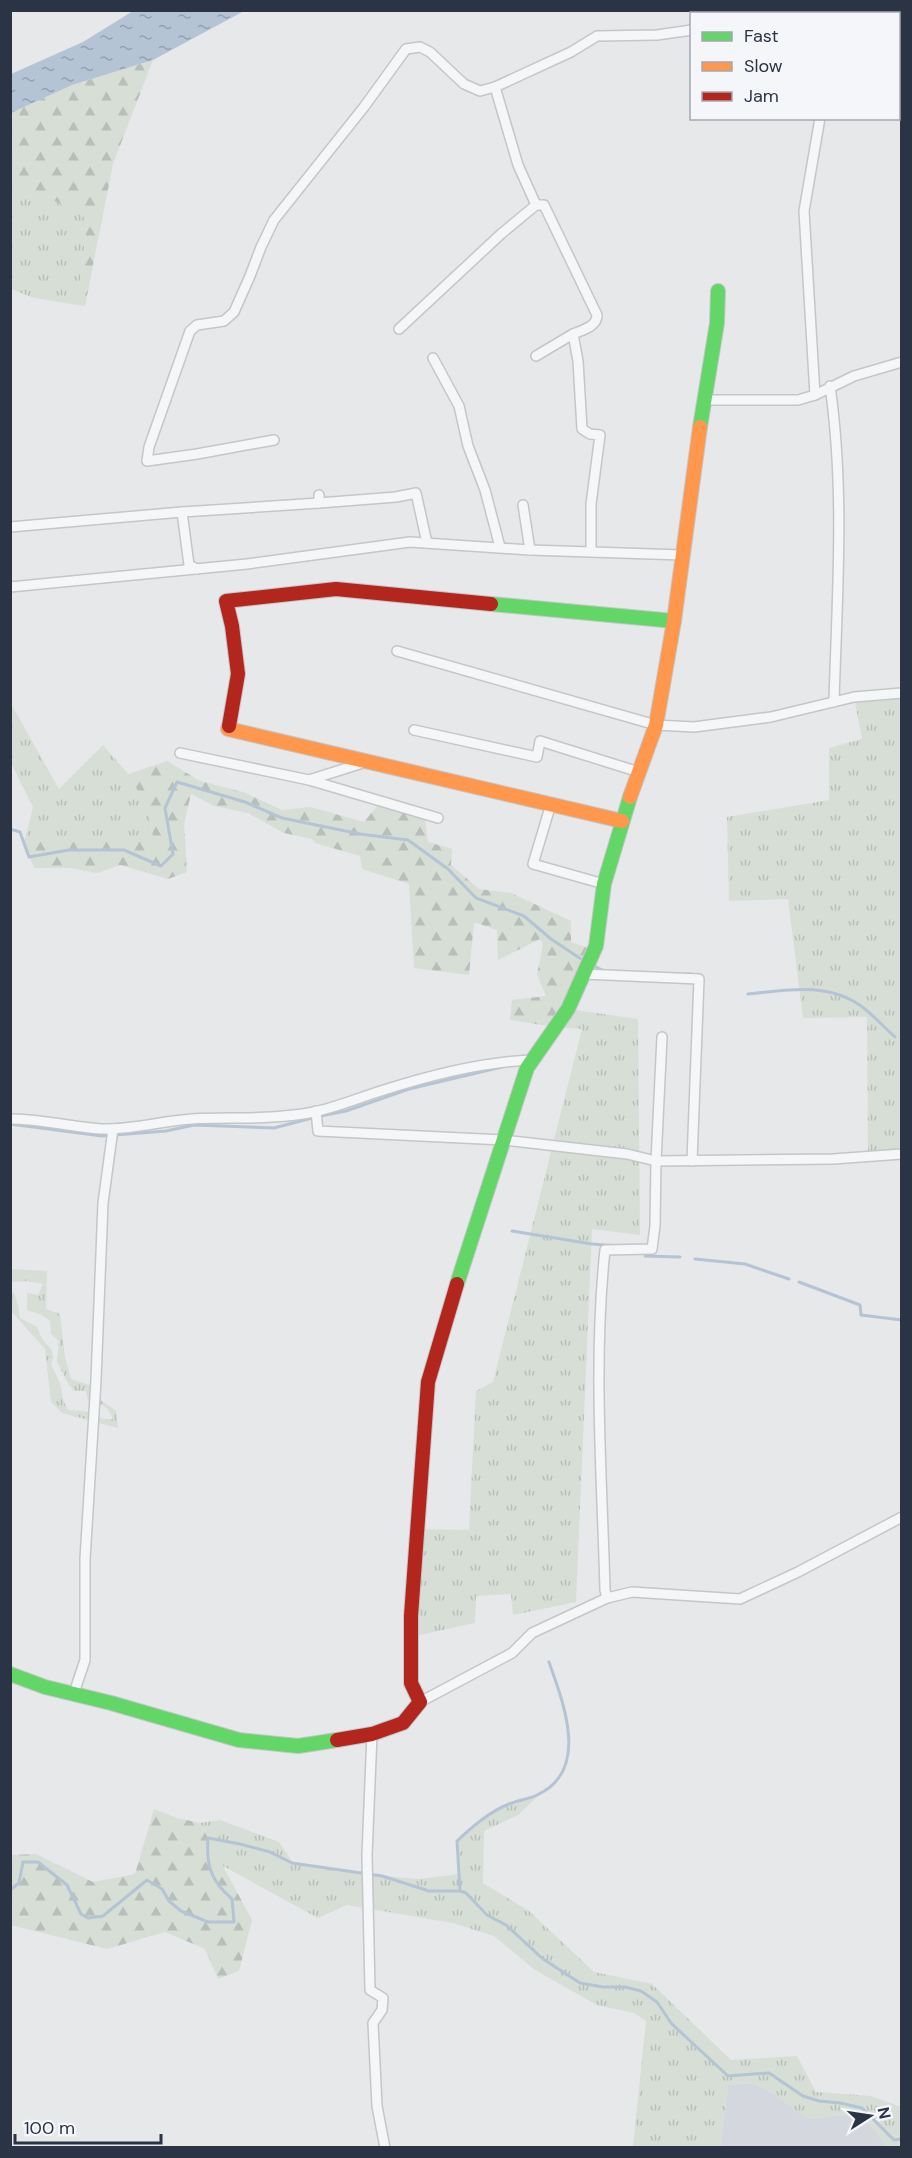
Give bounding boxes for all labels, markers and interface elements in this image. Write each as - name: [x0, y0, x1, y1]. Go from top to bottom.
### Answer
- legend: [690, 12, 900, 120]
- text: Fast: [744, 24, 779, 48]
- text: Slow: [744, 54, 783, 78]
- text: Jam: [744, 84, 779, 108]
- north arrow: [840, 2086, 900, 2146]
- text: N: [873, 2105, 896, 2121]
- scale bar: [15, 2107, 160, 2145]
- text: 100 m: [24, 2116, 75, 2140]

